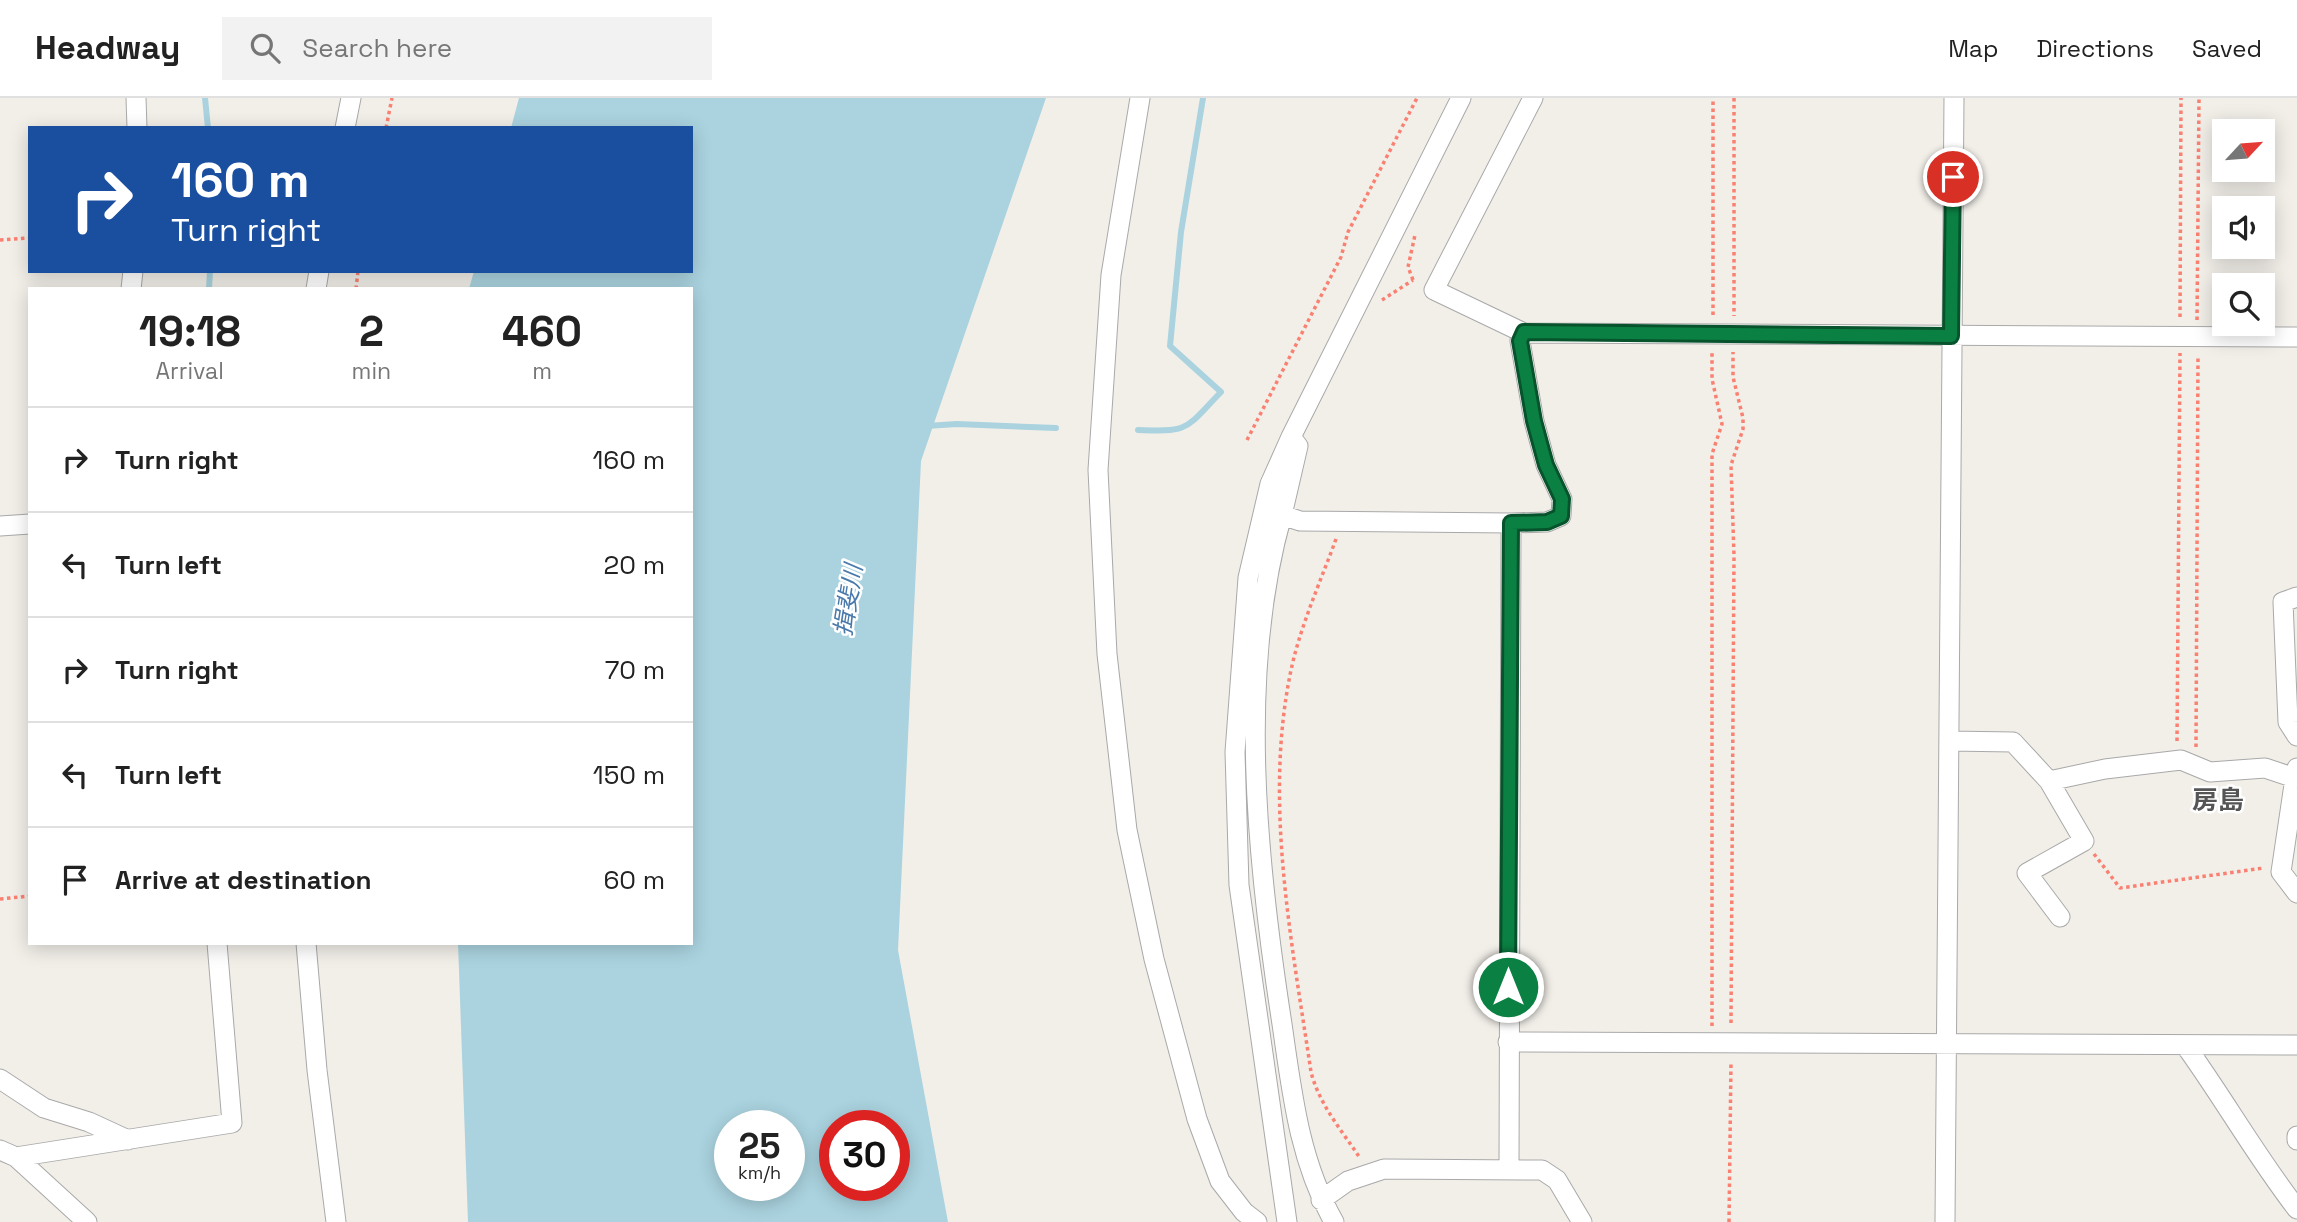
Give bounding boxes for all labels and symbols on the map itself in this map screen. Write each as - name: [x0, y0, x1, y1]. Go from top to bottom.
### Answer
- north arrow: [2212, 119, 2275, 182]
- pin: [1923, 147, 1983, 207]
- water label: 揖斐川: [827, 559, 869, 638]
- district label: 房島: [2192, 783, 2244, 817]
- position arrow: [1471, 950, 1545, 1024]
- speed limit sign: 30: [819, 1110, 910, 1201]

